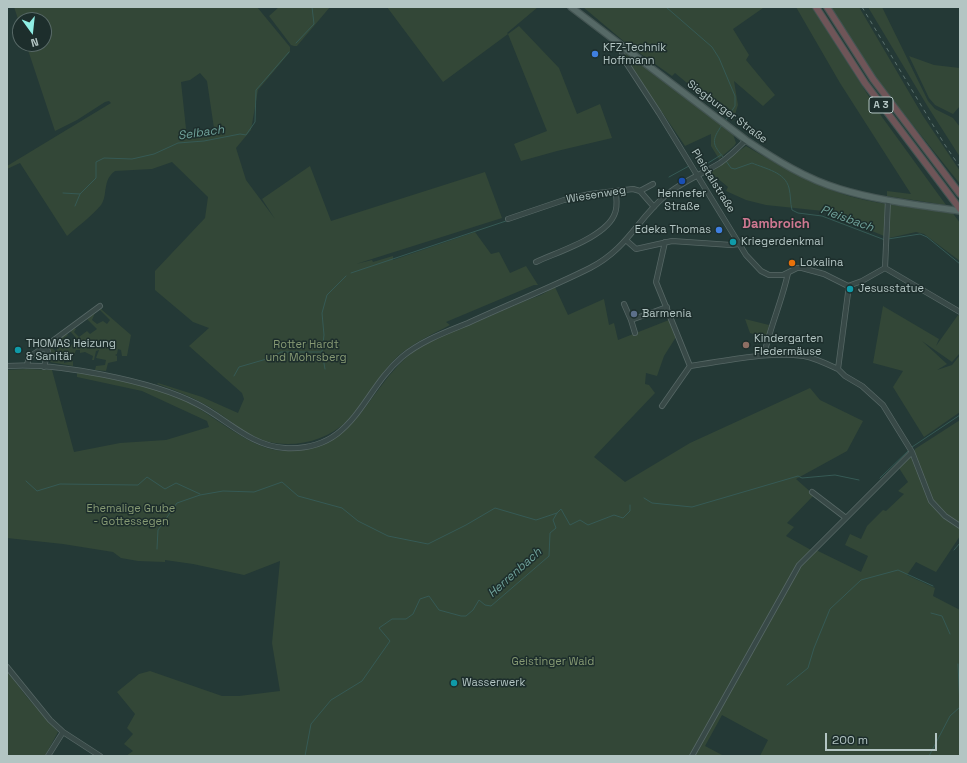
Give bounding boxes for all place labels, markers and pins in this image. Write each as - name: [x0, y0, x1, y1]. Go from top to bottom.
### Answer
- place label: KFZ-Technik Hoffmann: [603, 41, 666, 67]
- marker: KFZ-Technik Hoffmann: [590, 49, 600, 59]
- marker: Hennefer Straße: [677, 176, 687, 186]
- place label: Hennefer Straße: [658, 187, 706, 213]
- place label: Edeka Thomas: [635, 223, 711, 237]
- marker: Edeka Thomas: [714, 225, 724, 235]
- place label: Kriegerdenkmal: [741, 235, 823, 249]
- marker: Kriegerdenkmal: [728, 237, 738, 247]
- place label: Lokalina: [800, 256, 843, 270]
- marker: Lokalina: [787, 258, 797, 268]
- place label: Jesusstatue: [858, 282, 924, 296]
- marker: Jesusstatue: [845, 284, 855, 294]
- place label: Barmenia: [642, 307, 691, 321]
- marker: Barmenia: [629, 309, 639, 319]
- place label: Kindergarten Fledermäuse: [754, 332, 823, 358]
- place label: THOMAS Heizung & Sanitär: [26, 337, 116, 363]
- marker: Kindergarten Fledermäuse: [741, 340, 751, 350]
- marker: THOMAS Heizung & Sanitär: [13, 345, 23, 355]
- place label: Wasserwerk: [462, 676, 525, 690]
- marker: Wasserwerk: [449, 678, 459, 688]

